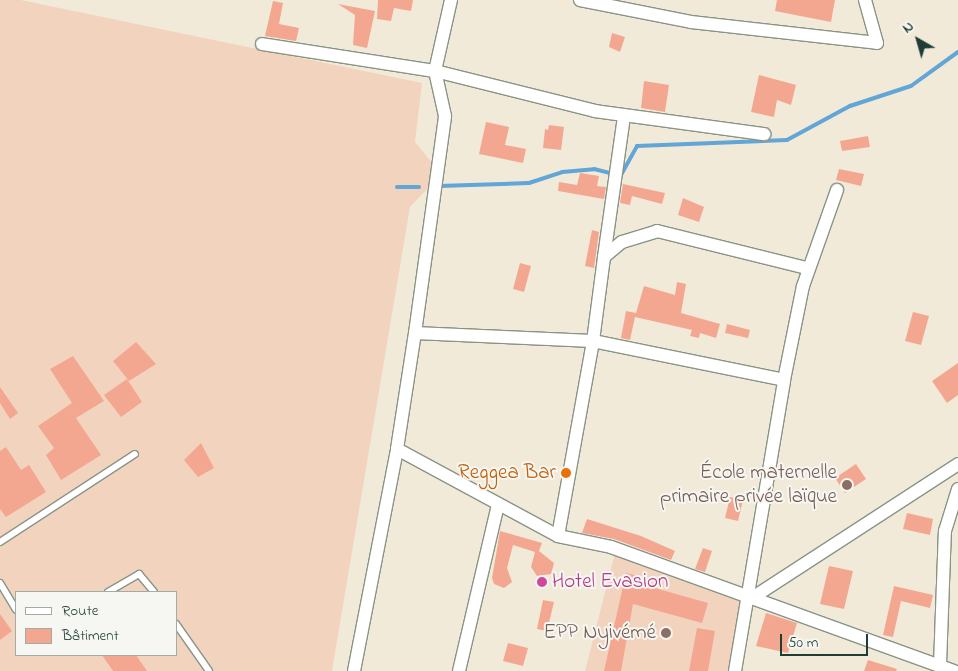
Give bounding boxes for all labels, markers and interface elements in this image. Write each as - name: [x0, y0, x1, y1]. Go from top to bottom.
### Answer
- north arrow: [893, 15, 943, 65]
- text: N: [898, 17, 919, 39]
- place label: Reggea Bar: [458, 460, 556, 486]
- place label: École maternelle primaire privée laïque: [660, 460, 837, 510]
- marker: Reggea Bar: [560, 467, 572, 479]
- marker: École maternelle primaire privée laïque: [841, 479, 853, 491]
- place label: Hotel Evasion: [552, 569, 668, 595]
- marker: Hotel Evasion: [536, 576, 548, 588]
- legend: [15, 591, 178, 656]
- text: Route: [62, 600, 98, 622]
- place label: EPP Nyivémé: [543, 620, 656, 646]
- scale bar: [783, 624, 870, 656]
- text: Bâtiment: [62, 625, 119, 647]
- marker: EPP Nyivémé: [660, 627, 672, 639]
- text: 50 m: [788, 632, 818, 654]

